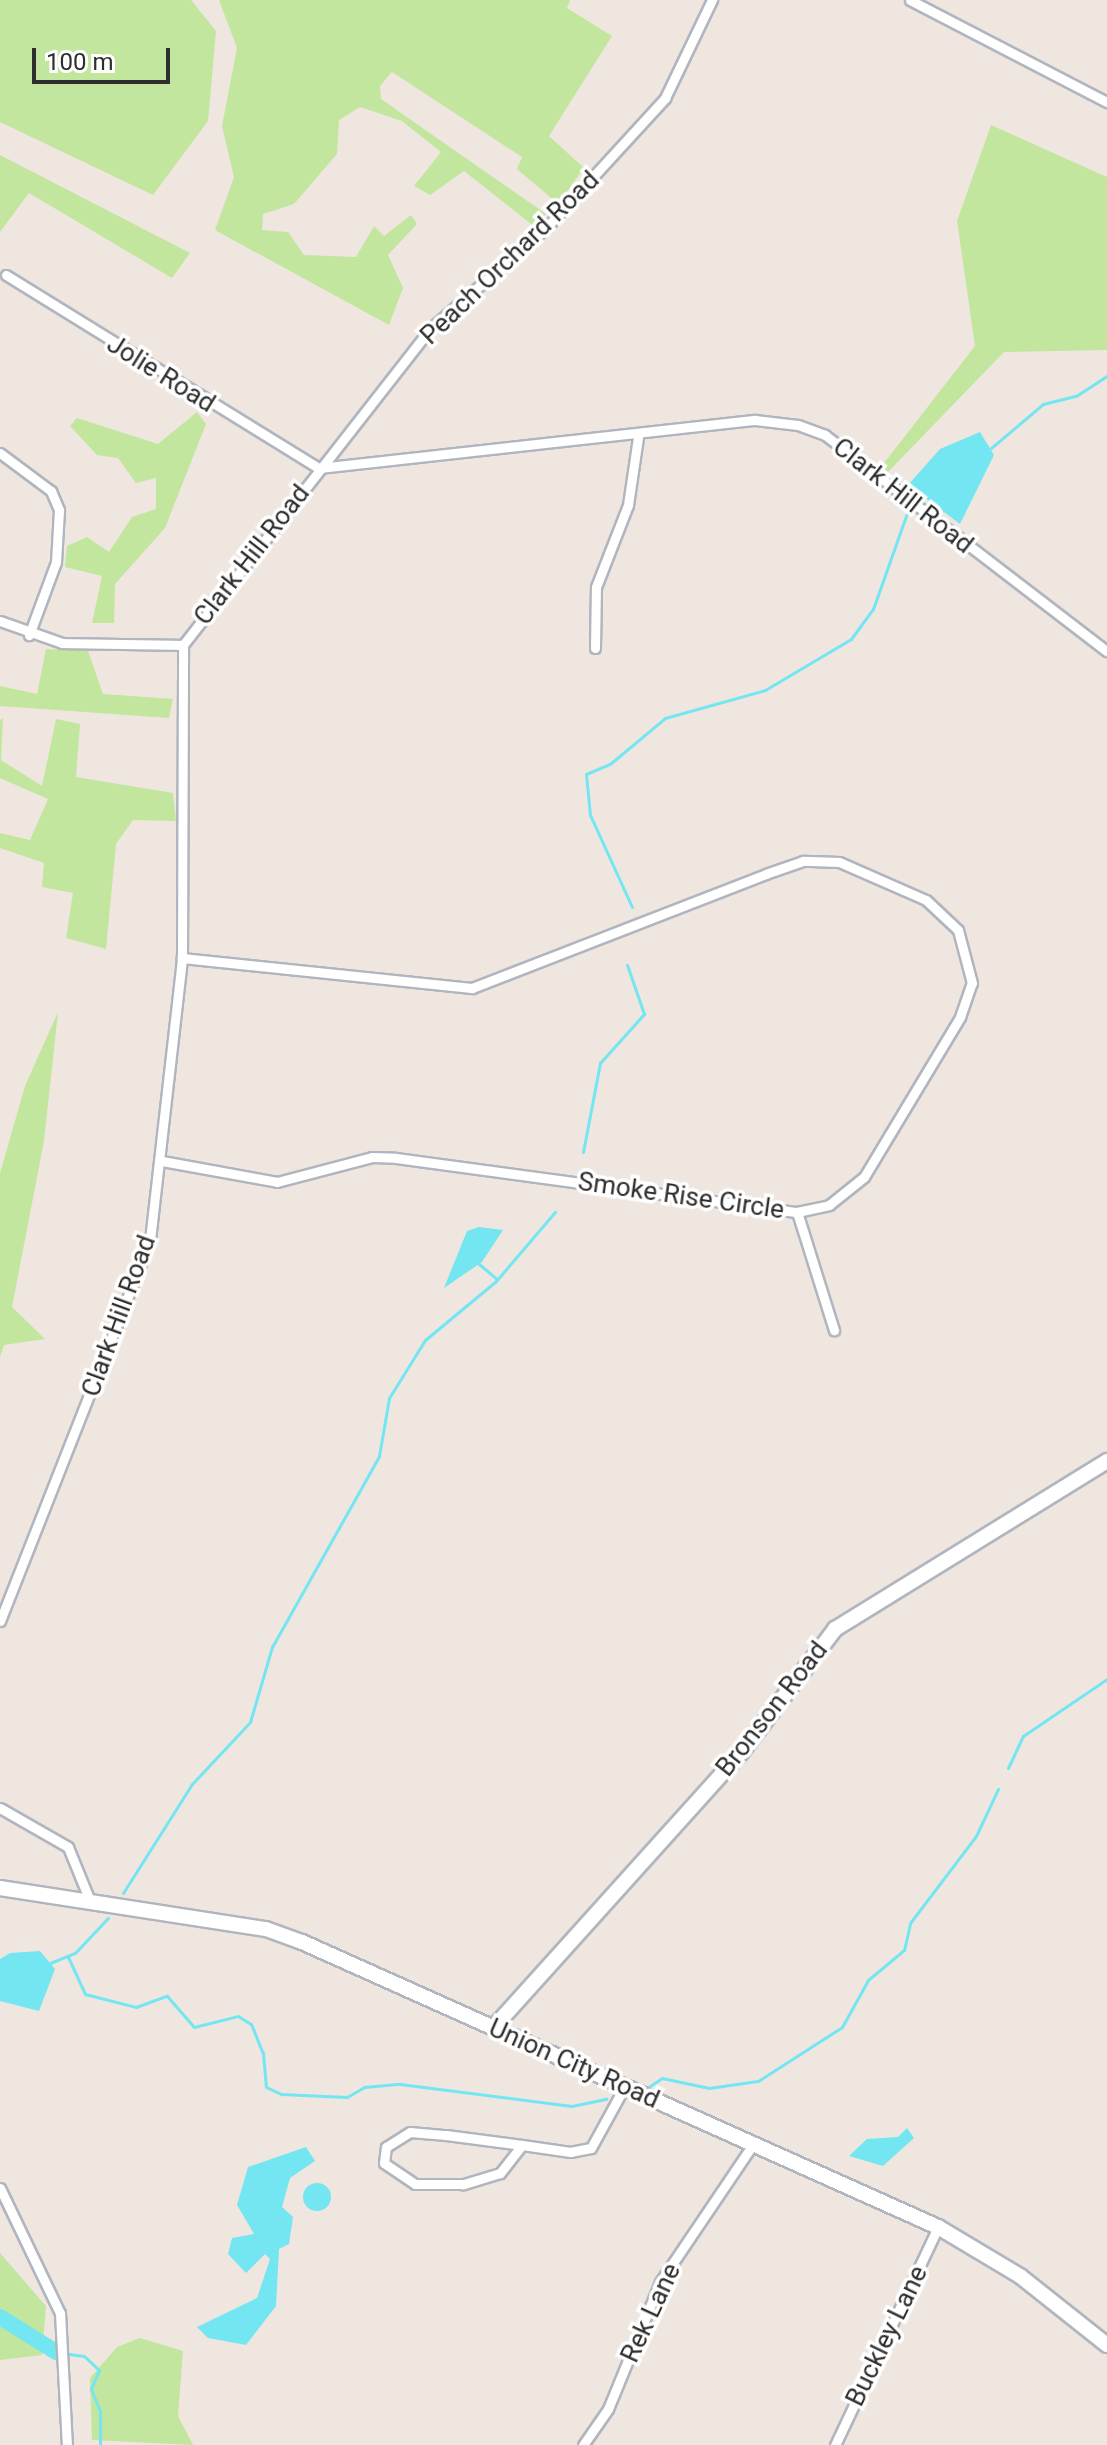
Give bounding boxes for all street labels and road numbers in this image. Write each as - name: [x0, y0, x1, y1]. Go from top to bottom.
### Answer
- street label: Peach Orchard Road: [414, 165, 606, 351]
- street label: Jolie Road: [101, 329, 221, 419]
- street label: Clark Hill Road: [827, 432, 979, 560]
- street label: Clark Hill Road: [188, 479, 316, 631]
- street label: Smoke Rise Circle: [576, 1166, 786, 1226]
- street label: Clark Hill Road: [75, 1231, 163, 1401]
- street label: Bronson Road: [710, 1635, 834, 1783]
- street label: Union City Road: [484, 2012, 664, 2116]
- street label: Rek Lane: [615, 2258, 687, 2368]
- street label: Buckley Lane: [840, 2261, 934, 2411]

